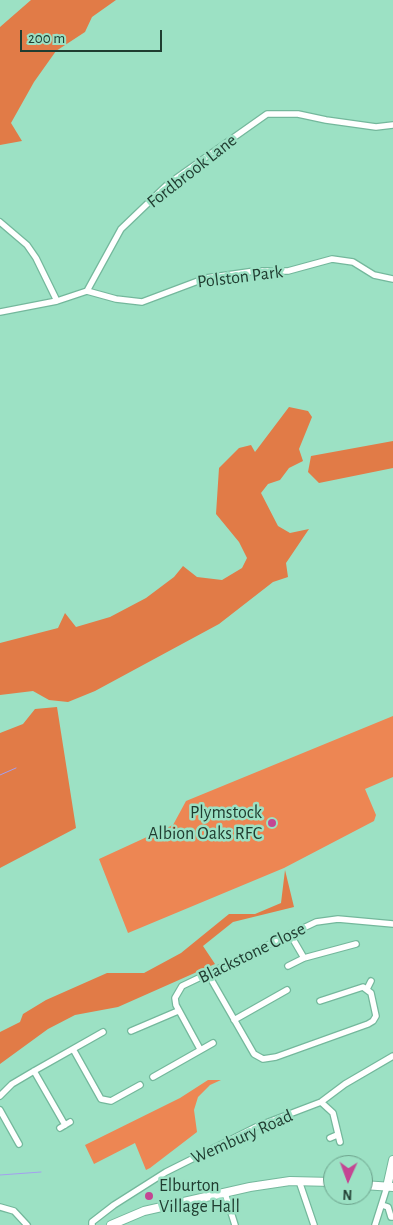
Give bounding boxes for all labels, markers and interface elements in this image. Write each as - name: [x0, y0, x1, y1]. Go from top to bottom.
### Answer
- scale bar: [22, 20, 165, 52]
- text: 200 m: [28, 31, 65, 46]
- street label: Fordbrook Lane: [143, 129, 241, 213]
- street label: Polston Park: [196, 261, 284, 293]
- place label: Plymstock Albion Oaks RFC: [148, 802, 262, 844]
- marker: Plymstock Albion Oaks RFC: [266, 817, 278, 829]
- street label: Blackstone Close: [195, 918, 309, 988]
- street label: Wembury Road: [188, 1105, 296, 1169]
- north arrow: [323, 1155, 373, 1205]
- place label: Elburton Village Hall: [159, 1175, 240, 1218]
- text: N: [342, 1187, 353, 1201]
- marker: Elburton Village Hall: [143, 1190, 155, 1202]

